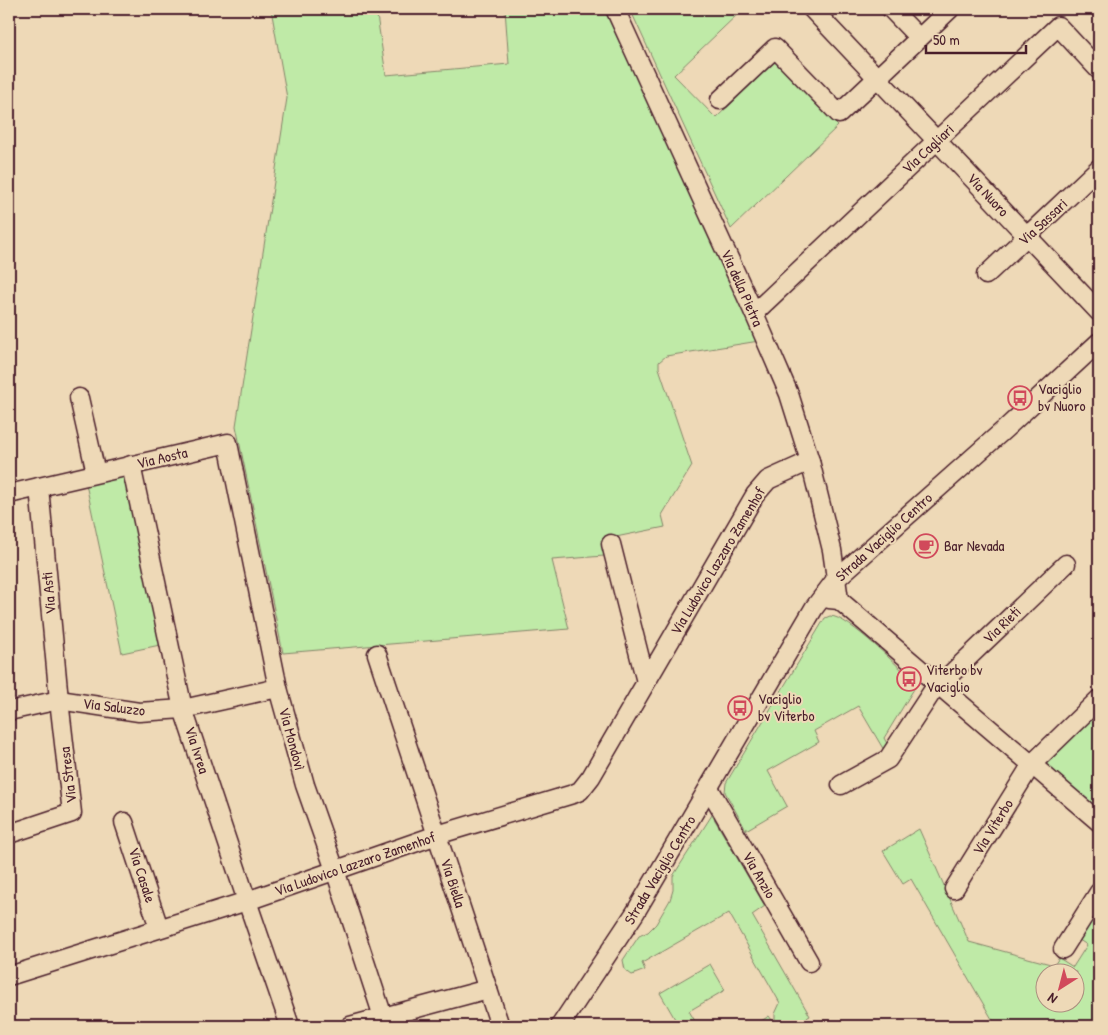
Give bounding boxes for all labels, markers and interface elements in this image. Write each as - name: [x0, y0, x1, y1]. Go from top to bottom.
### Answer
- scale bar: [926, 22, 1026, 54]
- text: 50 m: [933, 29, 960, 50]
- street label: Via Cagliari: [897, 119, 958, 178]
- street label: Via Nuoro: [963, 168, 1014, 221]
- street label: Via Sassari: [1013, 193, 1072, 250]
- street label: Via della Pietra: [716, 246, 769, 330]
- place label: Vaciglio bv Nuoro: [1038, 378, 1085, 416]
- bus stop icon: Vaciglio bv Nuoro: [1007, 385, 1033, 411]
- street label: Via Aosta: [135, 441, 189, 474]
- street label: Via Ludovico Lazzaro Zamenhof: [665, 482, 770, 639]
- street label: Strada Vaciglio Centro: [831, 487, 937, 586]
- cafe icon: Bar Nevada: [913, 533, 939, 559]
- place label: Bar Nevada: [944, 535, 1004, 556]
- street label: Via Asti: [36, 571, 61, 615]
- street label: Via Rieti: [978, 601, 1025, 648]
- place label: Viterbo bv Vaciglio: [926, 659, 983, 697]
- bus stop icon: Viterbo bv Vaciglio: [896, 666, 922, 692]
- place label: Vaciglio bv Viterbo: [758, 688, 815, 726]
- street label: Via Saluzzo: [82, 692, 146, 721]
- bus stop icon: Vaciglio bv Viterbo: [727, 695, 753, 721]
- street label: Via Mondovì: [274, 705, 311, 773]
- street label: Via Ivrea: [180, 724, 215, 776]
- street label: Via Stresa: [54, 746, 81, 804]
- street label: Via Viterbo: [967, 795, 1018, 859]
- street label: Strada Vaciglio Centro: [619, 811, 700, 928]
- street label: Via Ludovico Lazzaro Zamenhof: [272, 826, 439, 901]
- street label: Via Casale: [124, 845, 161, 905]
- street label: Via Anzio: [738, 847, 781, 902]
- street label: Via Biella: [436, 856, 471, 910]
- north arrow: [1036, 962, 1086, 1012]
- text: N: [1043, 989, 1061, 1009]

